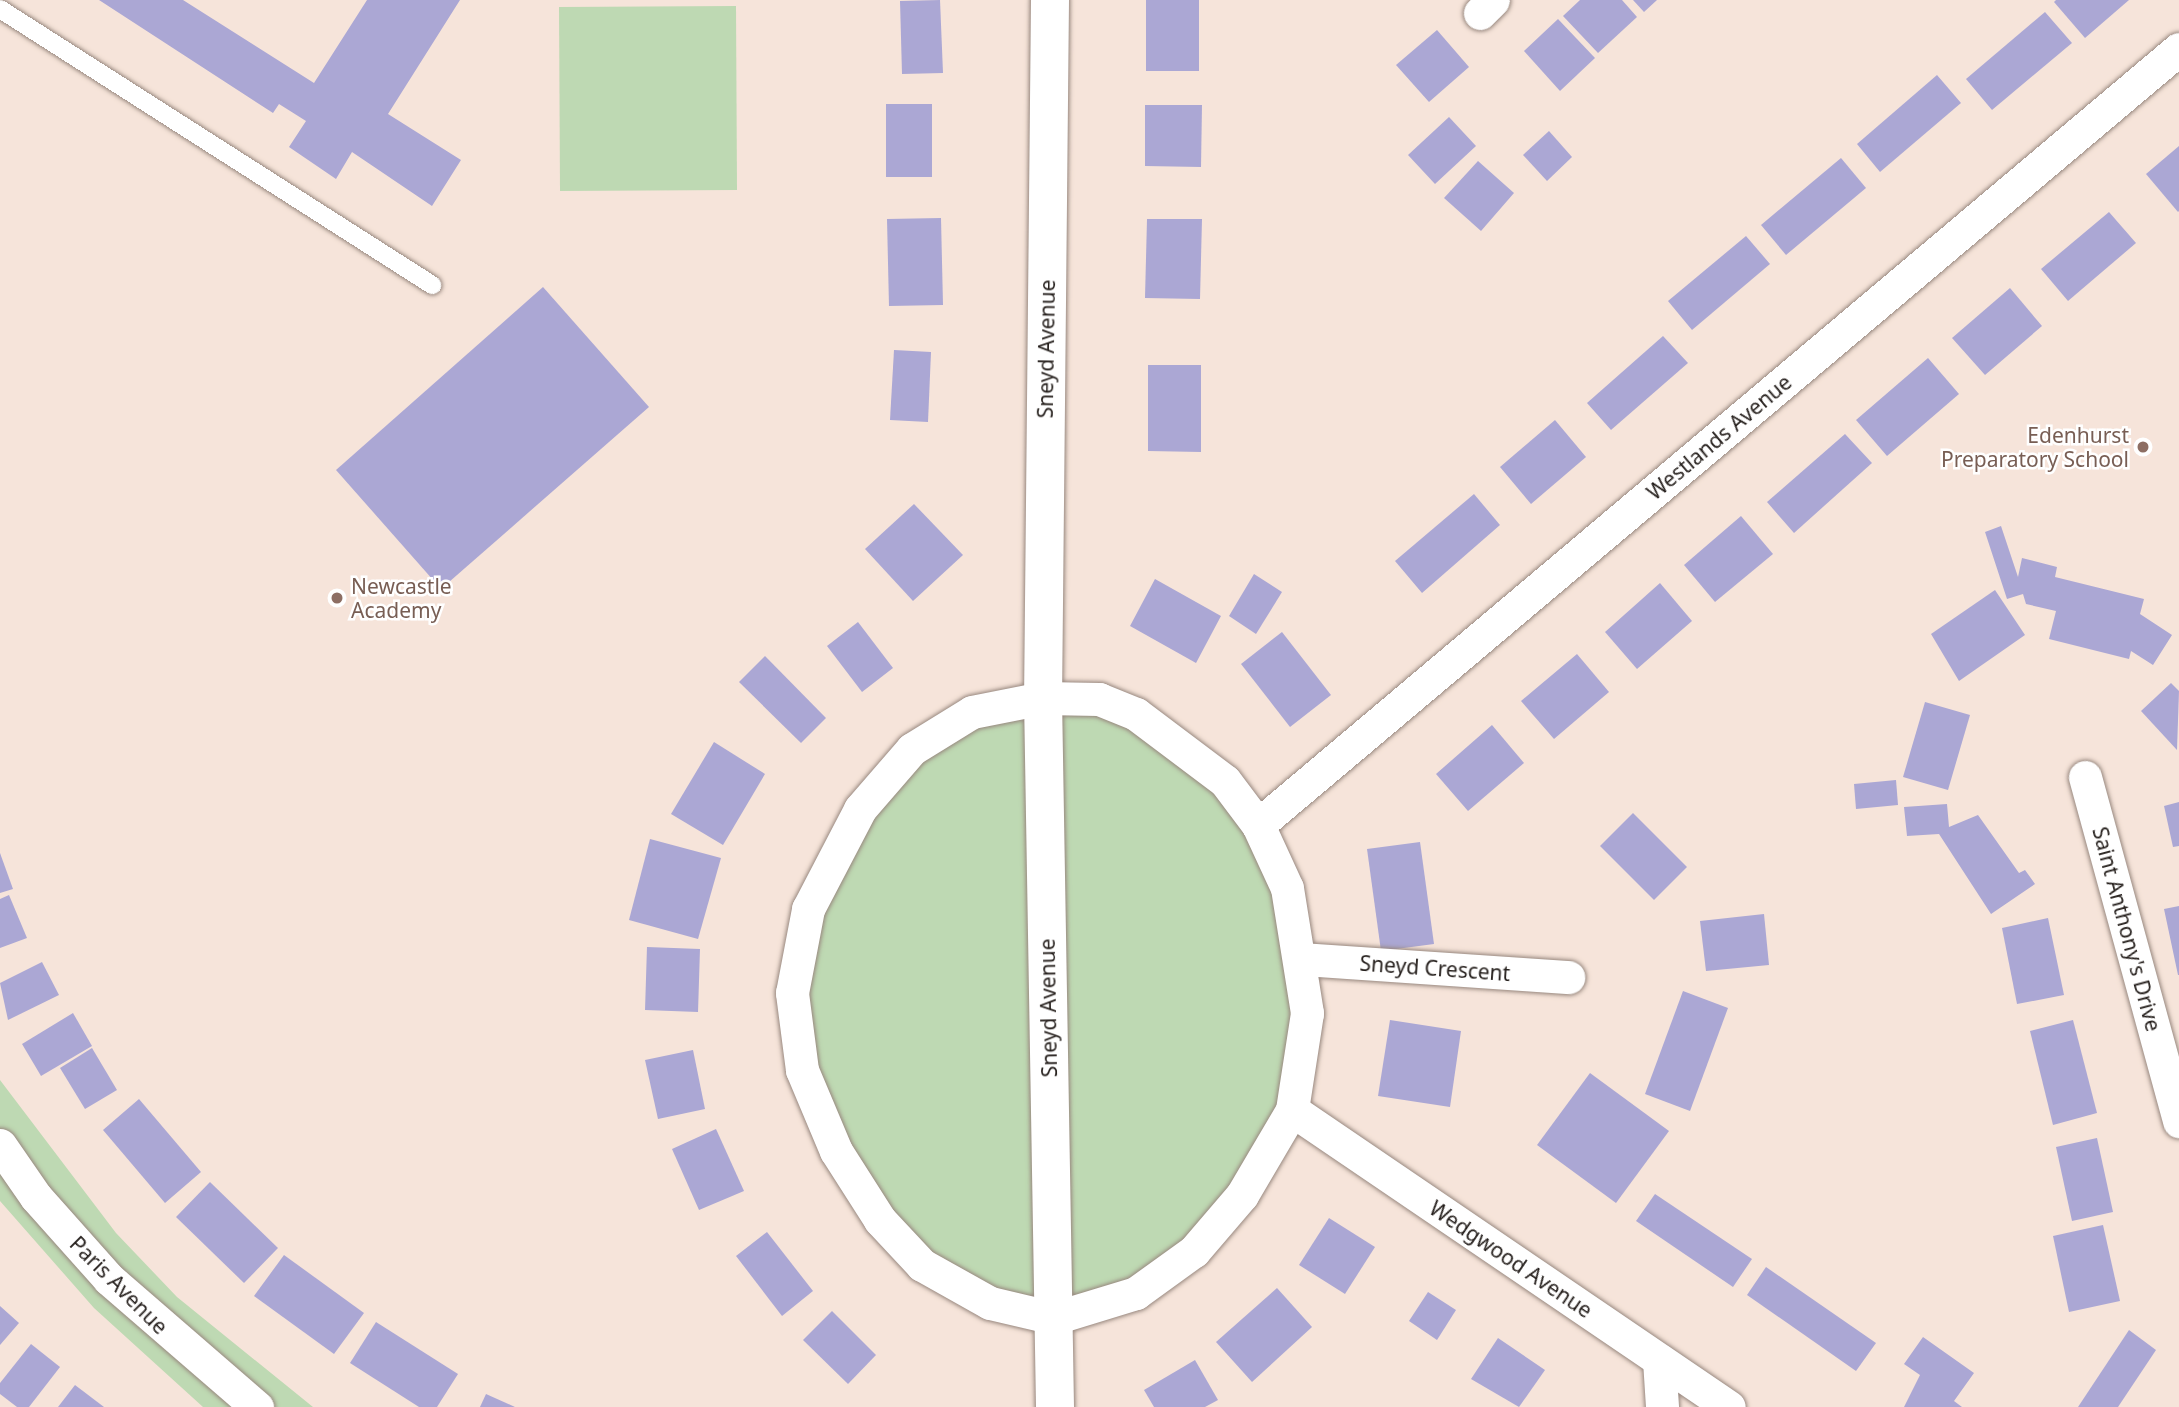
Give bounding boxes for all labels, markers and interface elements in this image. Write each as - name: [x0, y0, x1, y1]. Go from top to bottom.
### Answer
- street label: Sneyd Avenue: [1032, 279, 1060, 419]
- street label: Westlands Avenue: [1642, 369, 1796, 505]
- place label: Edenhurst Preparatory School: [1941, 422, 2129, 472]
- marker: Edenhurst Preparatory School: [2135, 439, 2151, 455]
- place label: Newcastle Academy: [351, 573, 452, 623]
- marker: Newcastle Academy: [329, 590, 345, 606]
- street label: Saint Anthony's Drive: [2088, 824, 2166, 1034]
- street label: Sneyd Avenue: [1034, 938, 1062, 1078]
- street label: Sneyd Crescent: [1359, 950, 1511, 986]
- street label: Wedgwood Avenue: [1425, 1195, 1597, 1323]
- street label: Paris Avenue: [65, 1231, 173, 1339]

